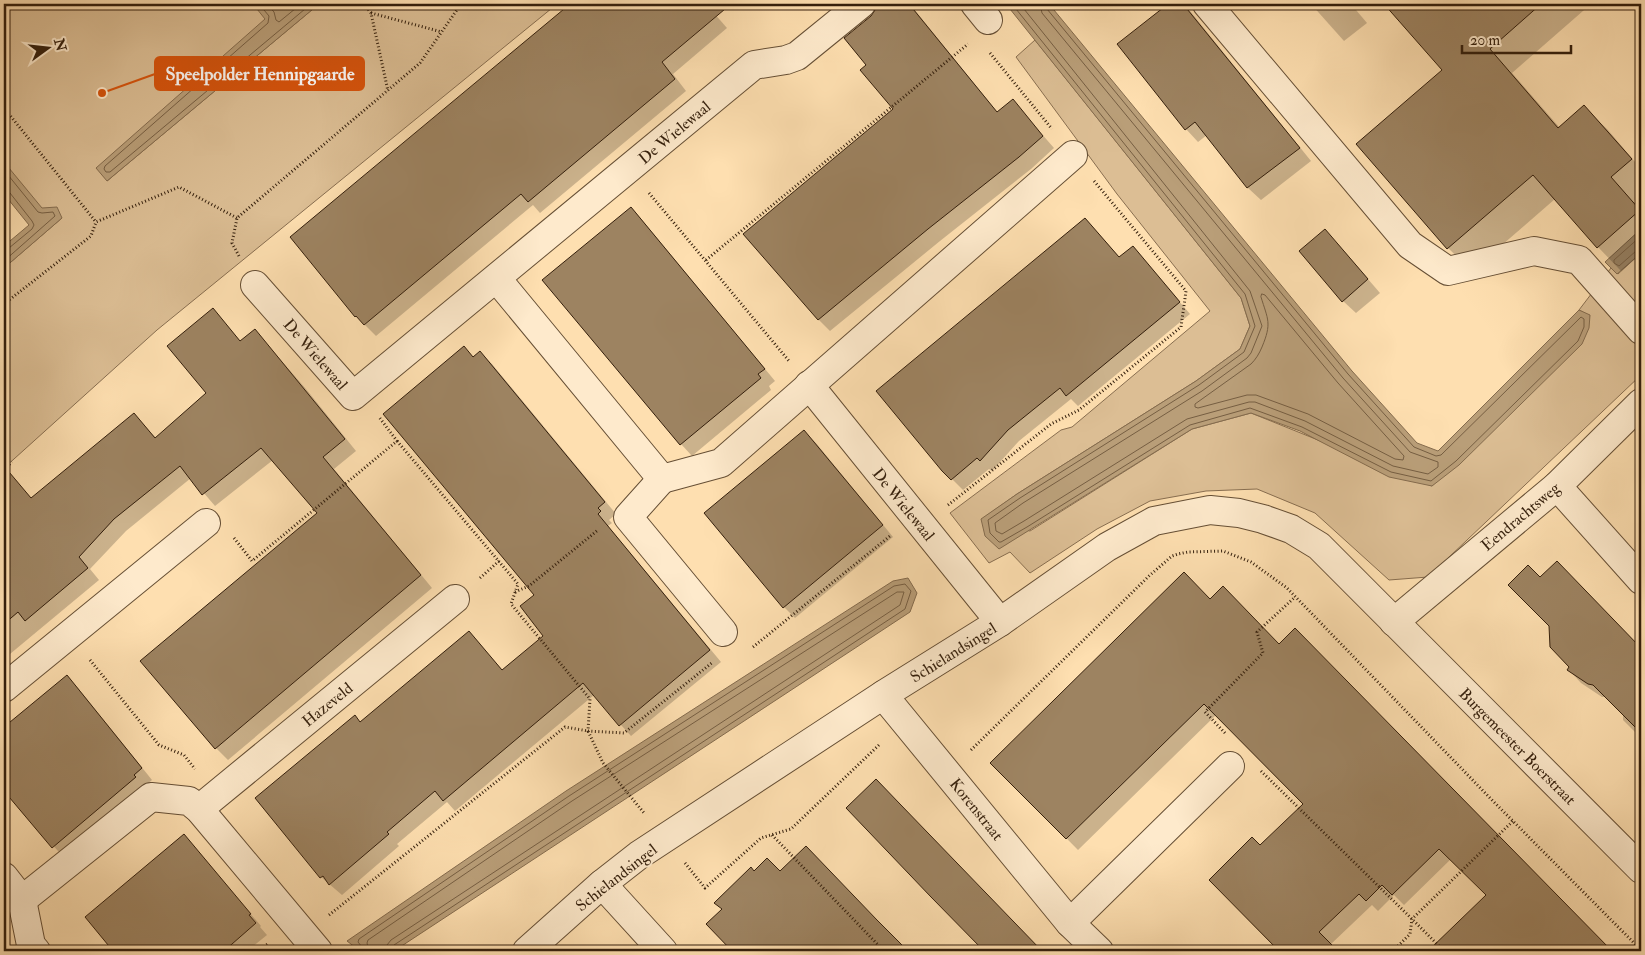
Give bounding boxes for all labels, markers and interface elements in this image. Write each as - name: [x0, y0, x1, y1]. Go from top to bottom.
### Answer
- north arrow: [22, 22, 72, 72]
- scale bar: [1462, 22, 1571, 54]
- text: 20 m: [1470, 31, 1500, 50]
- text: N: [50, 36, 70, 53]
- callout: Speelpolder Hennipgaarde: [155, 57, 364, 90]
- text: Speelpolder Hennipgaarde: [166, 63, 355, 86]
- street label: De Wielewaal: [634, 97, 715, 169]
- street label: De Wielewaal: [279, 315, 352, 394]
- street label: De Wielewaal: [868, 464, 939, 545]
- street label: Eendrachtsweg: [1477, 477, 1565, 555]
- street label: Schielandsingel: [907, 618, 1000, 687]
- street label: Hazeveld: [298, 678, 357, 731]
- street label: Burgemeester Boerstraat: [1455, 684, 1580, 809]
- street label: Korenstraat: [945, 774, 1007, 845]
- street label: Schielandsingel: [572, 840, 661, 916]

